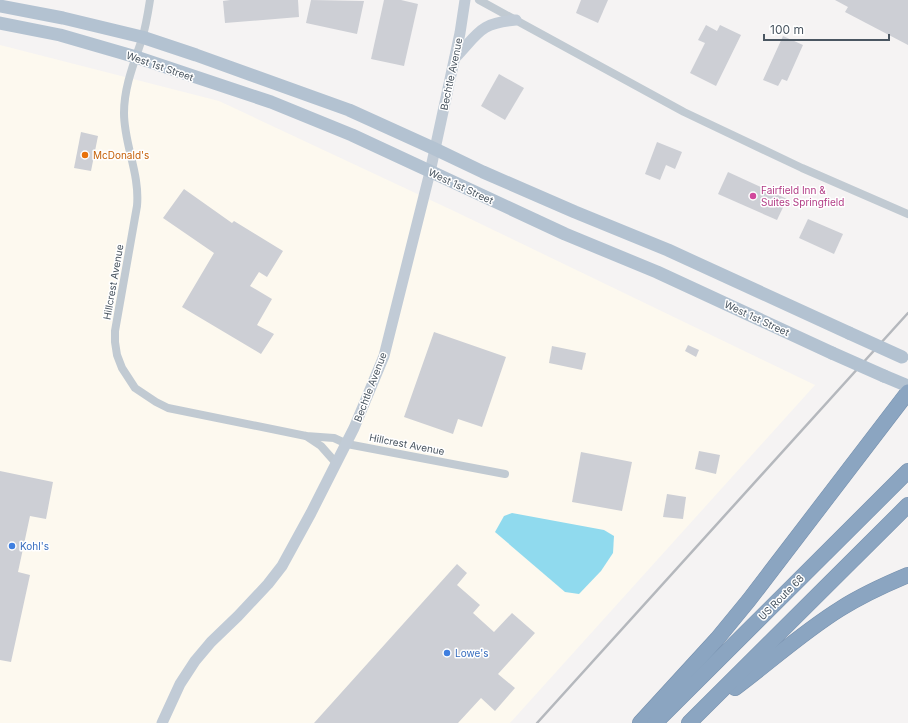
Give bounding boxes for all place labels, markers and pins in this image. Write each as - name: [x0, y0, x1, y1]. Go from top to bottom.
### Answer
- place label: McDonald's: [93, 149, 149, 161]
- marker: McDonald's: [80, 150, 90, 160]
- place label: Fairfield Inn & Suites Springfield: [761, 184, 844, 208]
- marker: Fairfield Inn & Suites Springfield: [748, 191, 758, 201]
- place label: Kohl's: [20, 540, 49, 552]
- marker: Kohl's: [7, 541, 17, 551]
- place label: Lowe's: [455, 647, 488, 659]
- marker: Lowe's: [442, 648, 452, 658]

